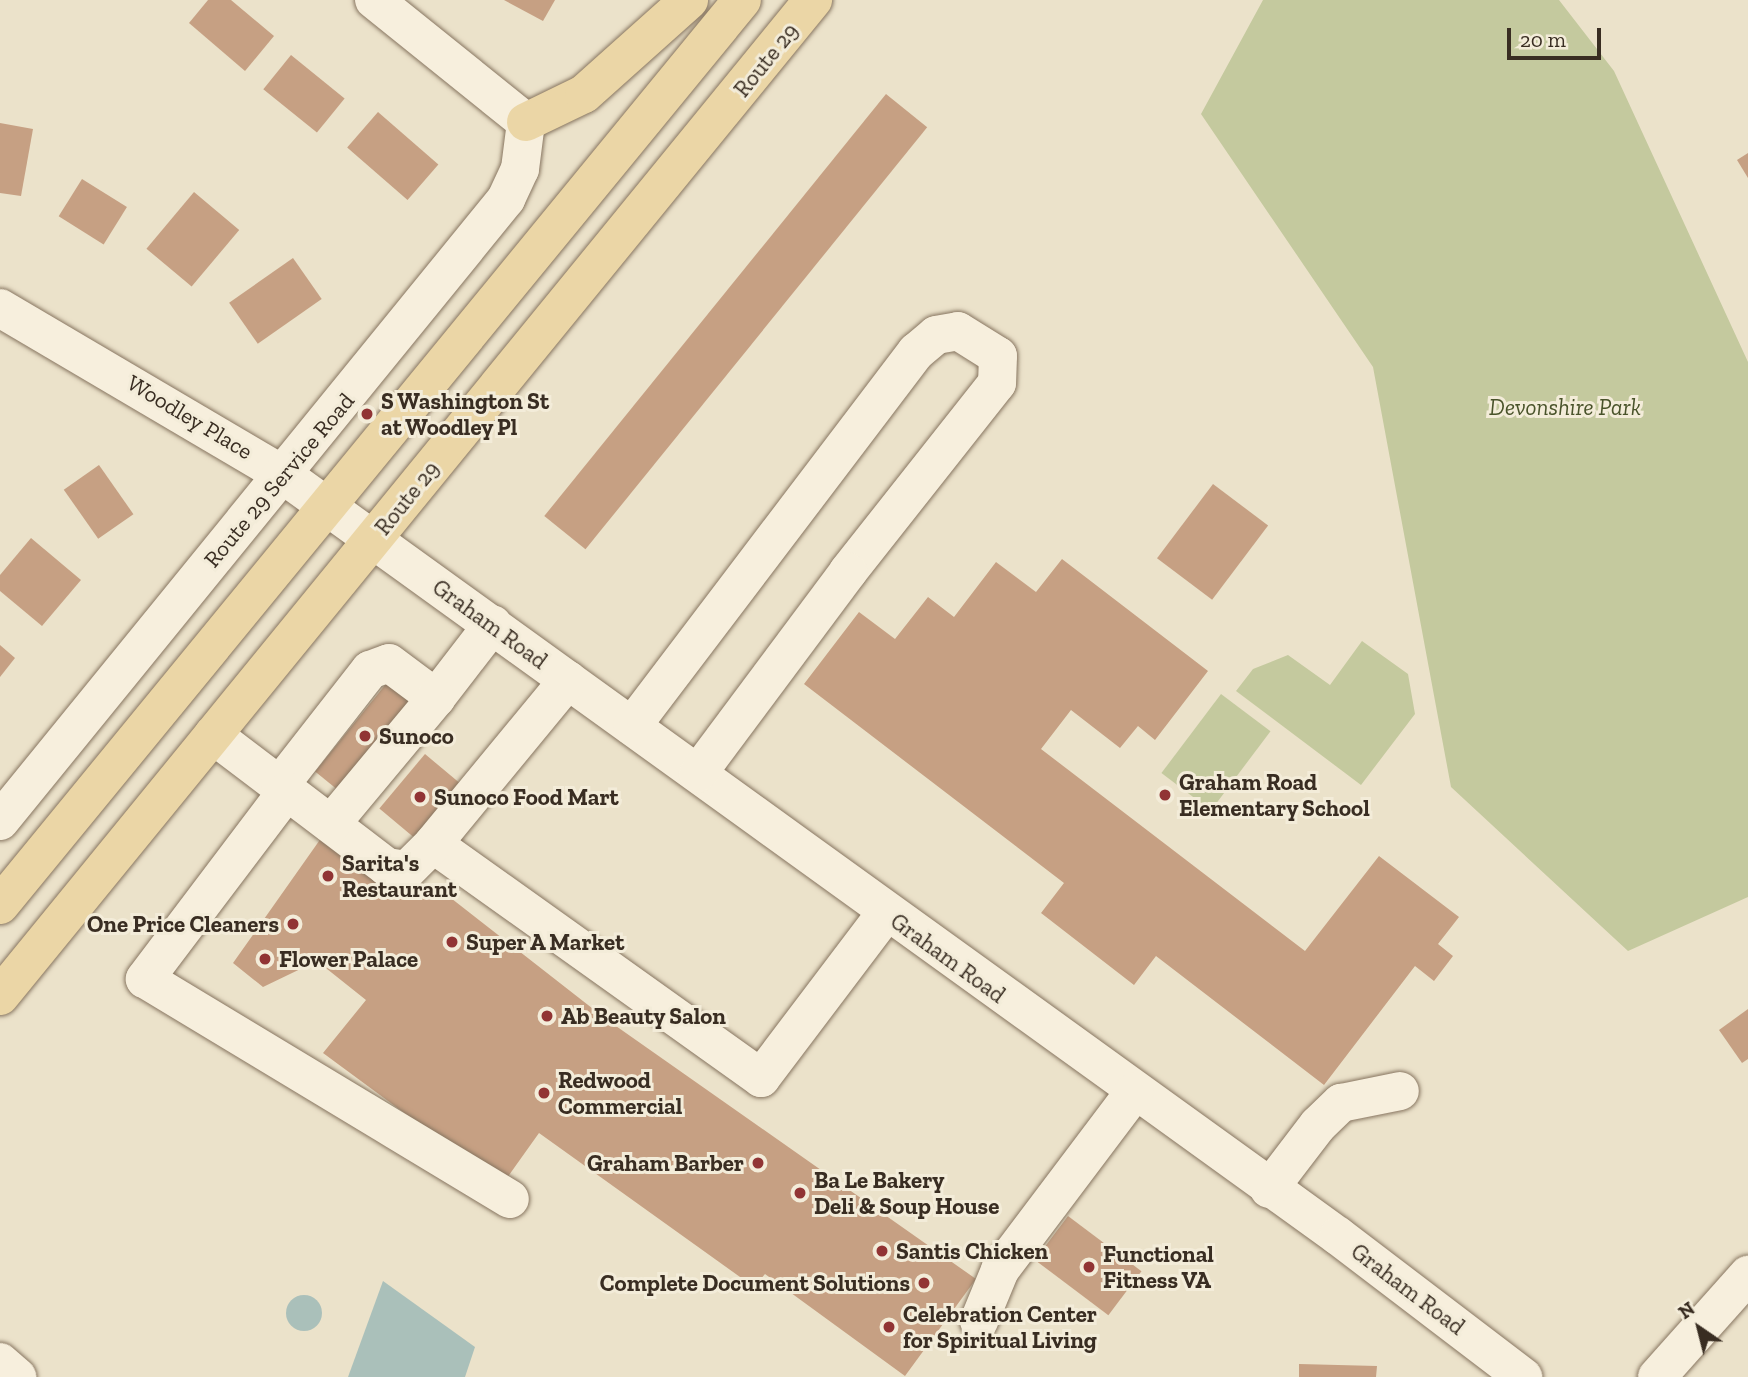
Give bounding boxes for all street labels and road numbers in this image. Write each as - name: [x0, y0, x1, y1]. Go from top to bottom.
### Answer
- street label: Route 29: [728, 17, 804, 103]
- street label: Woodley Place: [122, 369, 258, 465]
- street label: Route 29 Service Road: [198, 387, 360, 573]
- street label: Route 29: [369, 455, 445, 541]
- street label: Graham Road: [427, 573, 553, 675]
- street label: Graham Road: [885, 907, 1011, 1009]
- street label: Graham Road: [1346, 1237, 1470, 1341]

